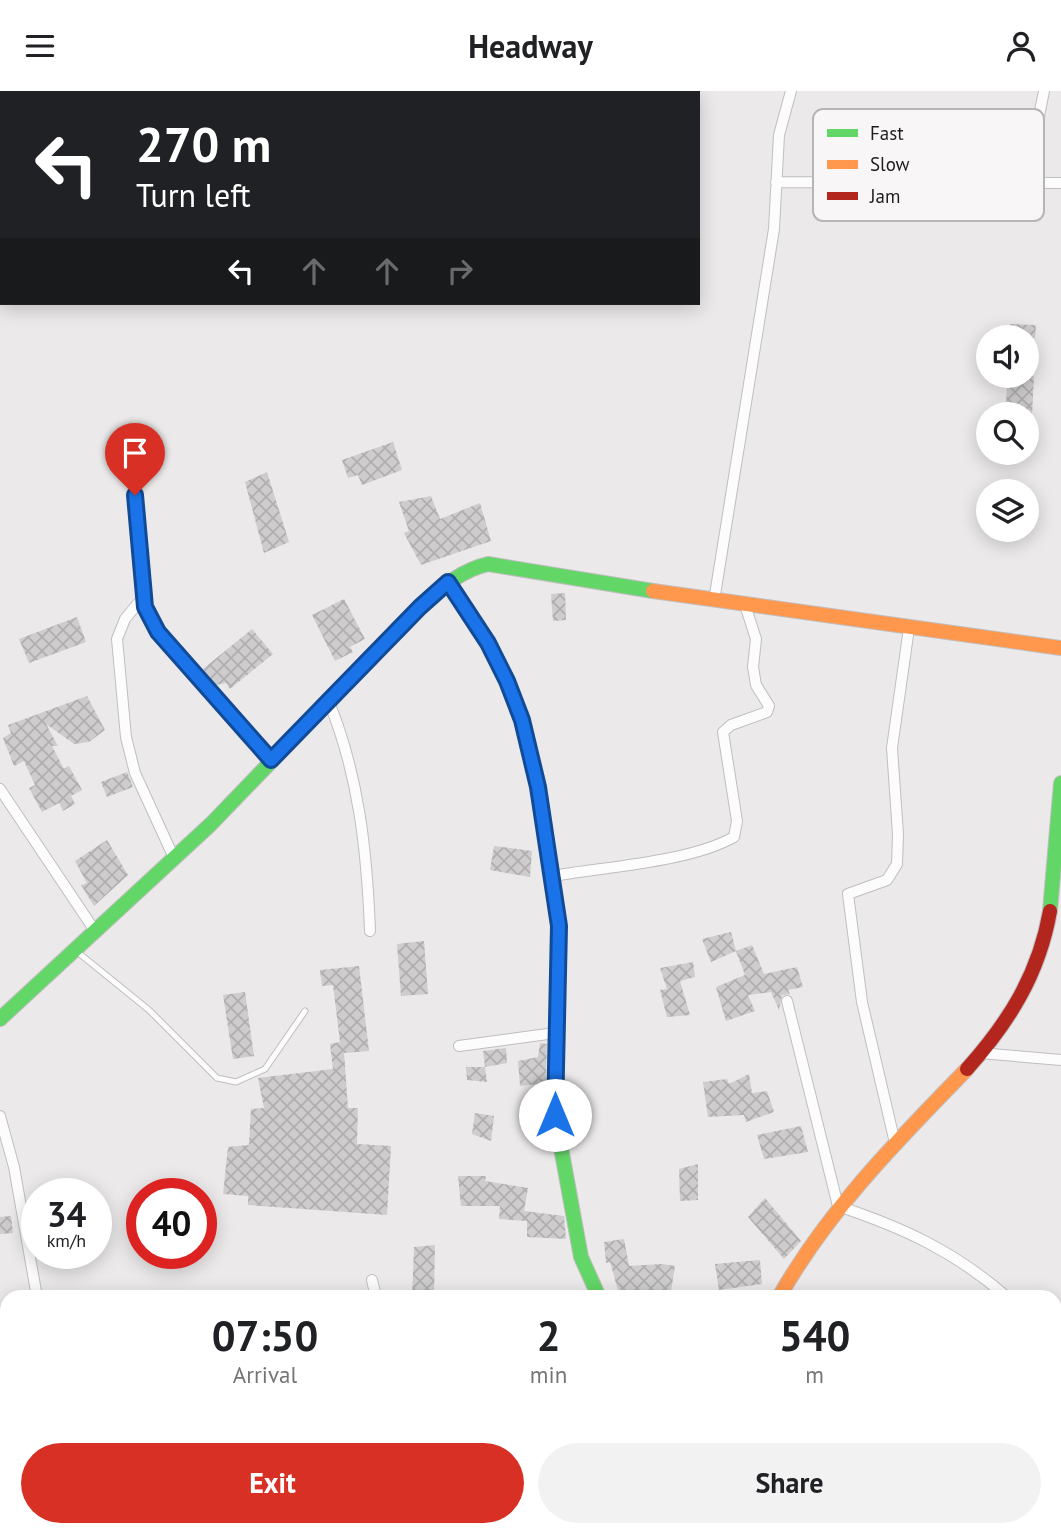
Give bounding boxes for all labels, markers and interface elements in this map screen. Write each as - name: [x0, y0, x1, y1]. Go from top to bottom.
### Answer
- text: Headway: [468, 25, 593, 67]
- icon: menu: [21, 27, 59, 65]
- icon: person: [1002, 27, 1040, 65]
- legend: [813, 109, 1044, 221]
- text: 270 m: [136, 112, 271, 176]
- icon: left: [21, 119, 112, 210]
- text: Fast: [870, 121, 904, 145]
- text: Slow: [870, 152, 910, 176]
- text: Turn left: [136, 174, 251, 216]
- text: Jam: [869, 184, 900, 208]
- icon: left: [222, 252, 260, 290]
- icon: ahead: [295, 252, 333, 290]
- icon: ahead: [368, 252, 406, 290]
- icon: right: [441, 252, 479, 290]
- map controls: [976, 325, 1039, 542]
- button: sound: [976, 325, 1039, 388]
- button: search: [976, 402, 1039, 465]
- pin: [105, 423, 165, 495]
- icon: arrive: [116, 434, 154, 472]
- button: layers: [976, 479, 1039, 542]
- position arrow: [518, 1078, 592, 1152]
- speed limit sign: 40: [126, 1178, 217, 1269]
- text: 34: [47, 1191, 86, 1237]
- text: km/h: [47, 1229, 86, 1252]
- text: 07:50: [212, 1308, 318, 1363]
- text: 2: [537, 1308, 560, 1363]
- text: 540: [779, 1308, 850, 1363]
- text: Arrival: [233, 1360, 297, 1389]
- text: min: [530, 1360, 567, 1389]
- text: m: [805, 1360, 824, 1389]
- button: Exit: [21, 1443, 524, 1523]
- button: Share: [538, 1443, 1041, 1523]

